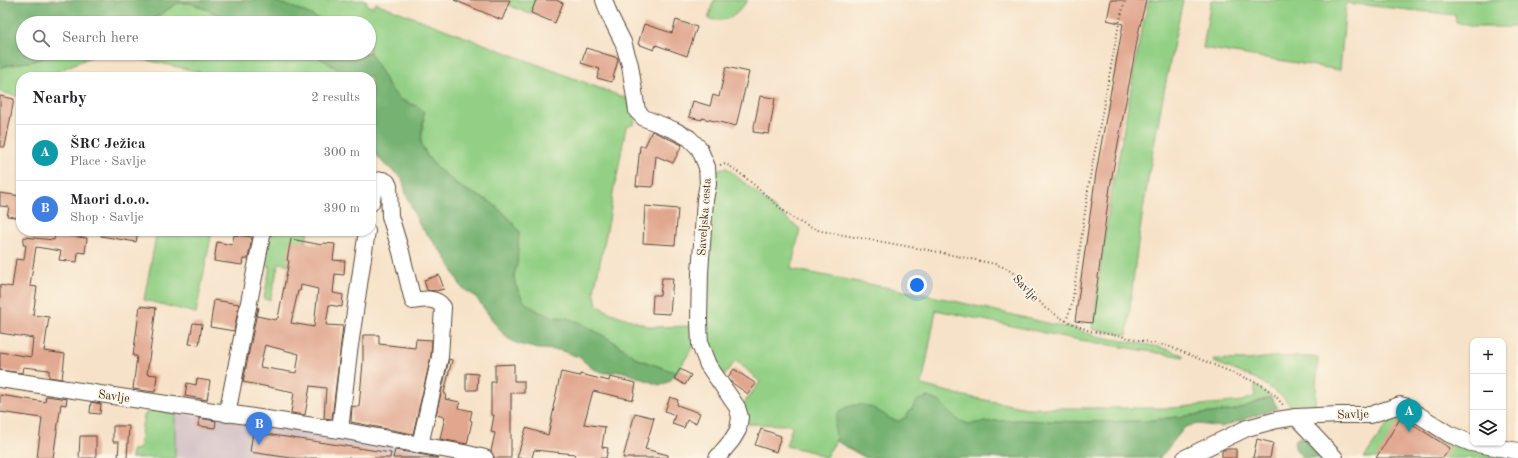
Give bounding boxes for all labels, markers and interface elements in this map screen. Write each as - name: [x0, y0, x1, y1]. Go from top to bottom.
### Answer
- search box: [16, 16, 376, 60]
- icon: search: [30, 27, 52, 49]
- text: Search here: [62, 31, 139, 46]
- text: Nearby: [32, 90, 87, 107]
- text: 2 results: [311, 91, 360, 104]
- text: ŠRC Ježica: [70, 137, 146, 152]
- text: A: [40, 146, 50, 159]
- text: 300 m: [323, 146, 360, 159]
- text: Place · Savlje: [70, 155, 146, 168]
- street label: Saveljska cesta: [696, 178, 714, 256]
- text: Maori d.o.o.: [70, 193, 149, 208]
- text: B: [40, 202, 50, 215]
- text: 390 m: [323, 202, 360, 215]
- text: Shop · Savlje: [70, 211, 144, 224]
- street label: Savlje: [1010, 273, 1041, 305]
- your location: [907, 275, 927, 295]
- map controls: [1470, 338, 1506, 446]
- button: +: [1470, 338, 1506, 374]
- button: −: [1470, 374, 1506, 410]
- street label: Savlje: [97, 389, 131, 405]
- pin: A: [1396, 399, 1422, 432]
- street label: Savlje: [1337, 408, 1370, 422]
- button: layers: [1470, 410, 1506, 446]
- pin: B: [246, 412, 272, 445]

